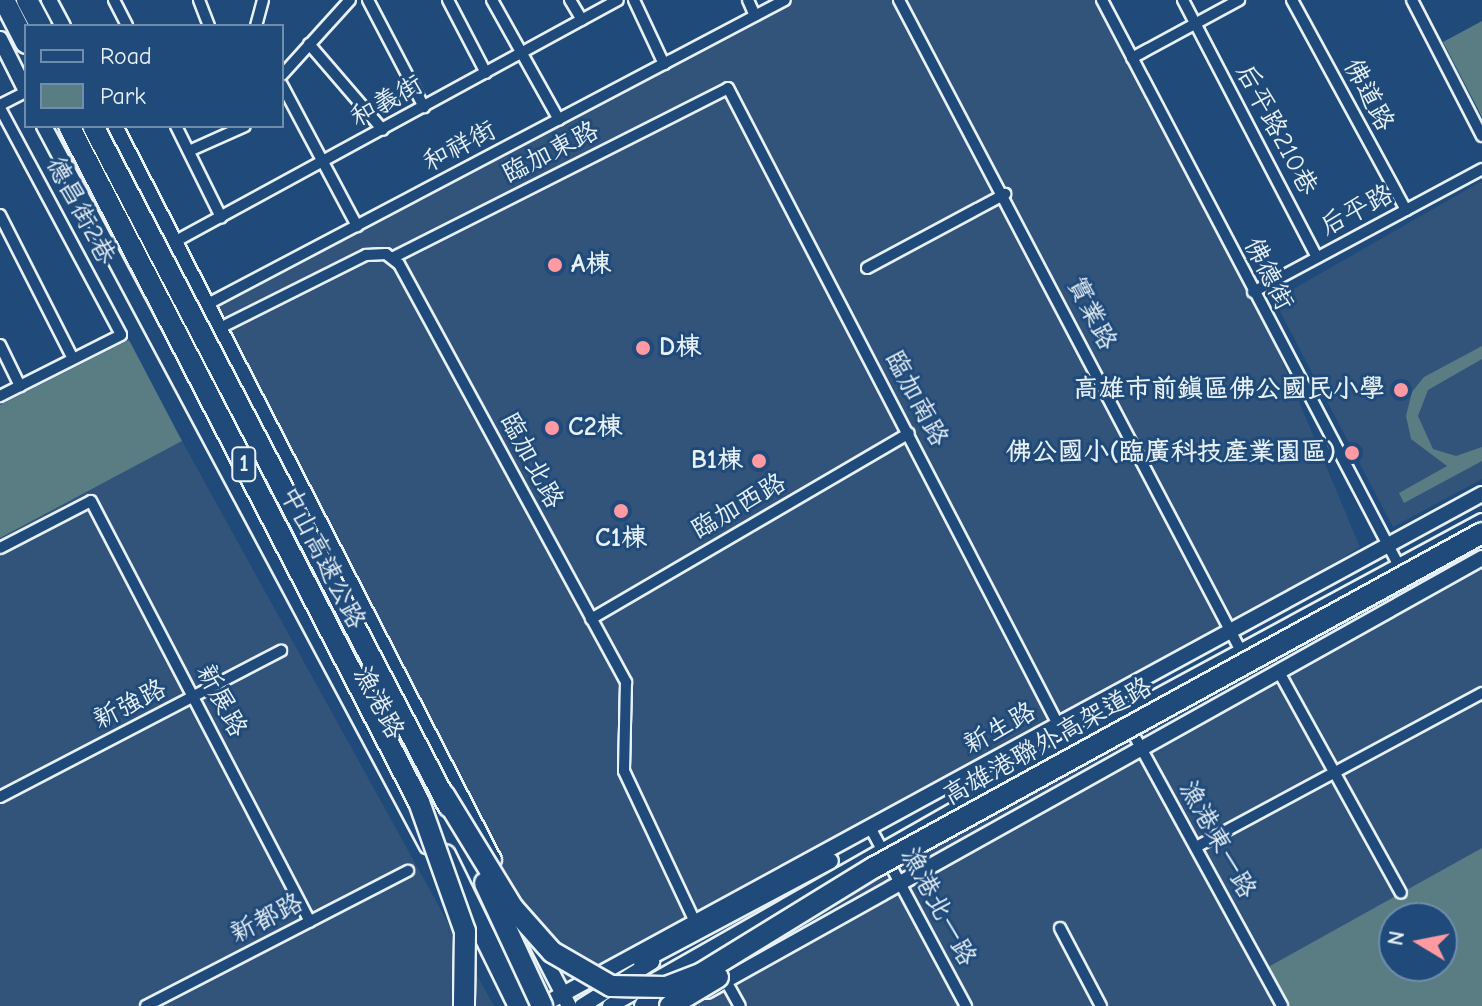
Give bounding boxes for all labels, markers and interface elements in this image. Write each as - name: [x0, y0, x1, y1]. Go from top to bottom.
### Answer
- legend: [24, 24, 284, 128]
- text: Road: [100, 42, 152, 70]
- street label: 佛道路: [1336, 53, 1400, 137]
- street label: 后平路210巷: [1228, 59, 1324, 201]
- street label: 和義街: [345, 69, 429, 135]
- text: Park: [100, 82, 146, 110]
- street label: 和祥街: [418, 115, 502, 179]
- street label: 臨加東路: [498, 115, 604, 191]
- street label: 德昌街2巷: [39, 152, 121, 270]
- street label: 后平路: [1315, 179, 1399, 243]
- street label: 佛德街: [1236, 232, 1300, 316]
- place label: A棟: [571, 249, 611, 281]
- marker: A棟: [546, 256, 564, 274]
- street label: 實業路: [1059, 272, 1123, 356]
- place label: D棟: [659, 332, 701, 364]
- marker: D棟: [634, 339, 652, 357]
- street label: 臨加南路: [878, 346, 954, 452]
- place label: 高雄市前鎮區佛公國民小學: [1073, 374, 1385, 406]
- marker: 高雄市前鎮區佛公國民小學: [1392, 381, 1410, 399]
- street label: 臨加北路: [493, 408, 569, 514]
- place label: C2棟: [568, 412, 623, 444]
- marker: C2棟: [543, 419, 561, 437]
- place label: 佛公國小(臨廣科技產業園區): [1005, 437, 1336, 469]
- road number: 1: [230, 444, 258, 484]
- marker: 佛公國小(臨廣科技產業園區): [1343, 444, 1361, 462]
- place label: B1棟: [691, 445, 743, 477]
- marker: B1棟: [750, 452, 768, 470]
- street label: 臨加西路: [686, 467, 792, 547]
- street label: 中山高速公路: [273, 481, 371, 635]
- marker: C1棟: [612, 502, 630, 520]
- place label: C1棟: [595, 523, 647, 555]
- street label: 新展路: [189, 659, 253, 743]
- street label: 漁港路: [346, 661, 410, 745]
- street label: 高雄港聯外高架道路: [938, 672, 1158, 812]
- street label: 新強路: [88, 673, 172, 737]
- street label: 新生路: [958, 696, 1042, 762]
- street label: 漁港東一路: [1172, 776, 1262, 904]
- street label: 漁港北一路: [894, 842, 982, 972]
- street label: 新都路: [225, 887, 309, 951]
- north arrow: [1378, 902, 1458, 982]
- text: N: [1382, 929, 1410, 948]

